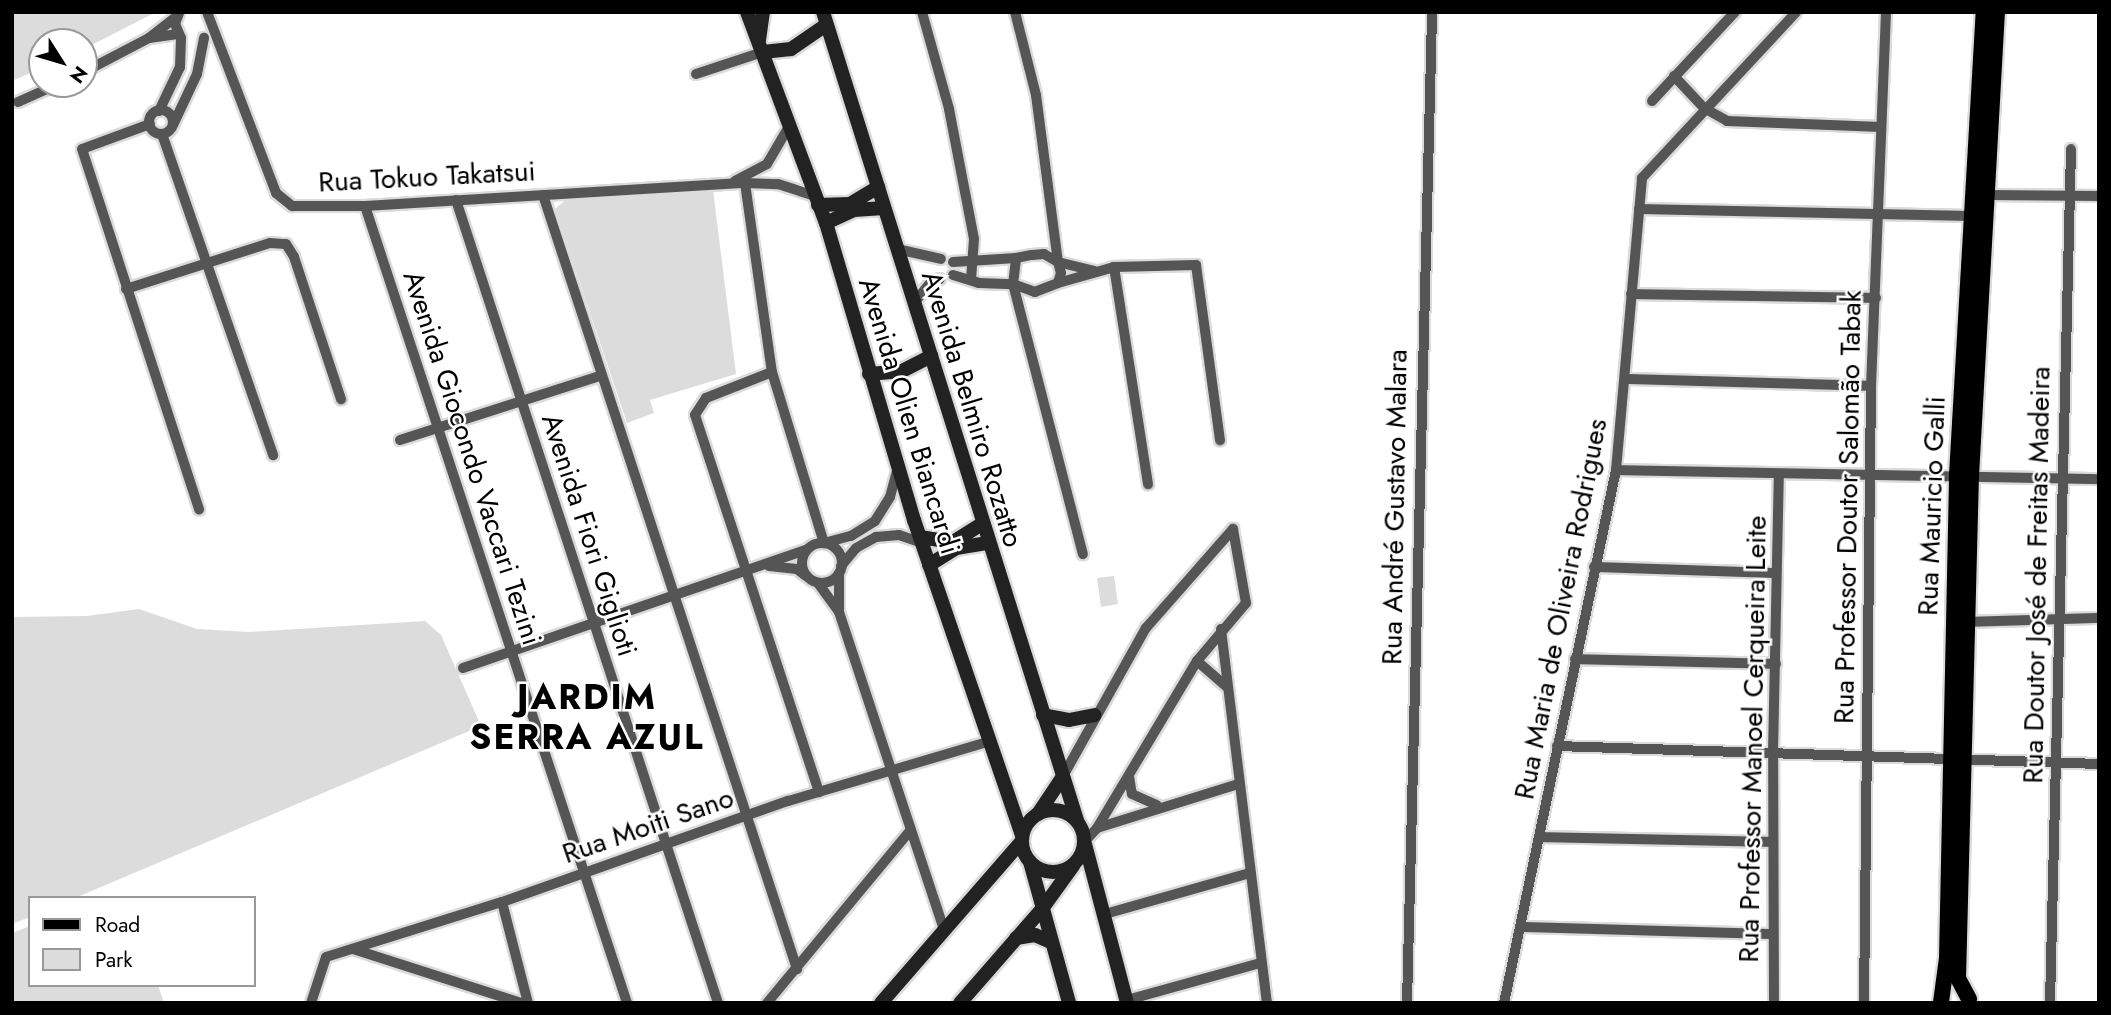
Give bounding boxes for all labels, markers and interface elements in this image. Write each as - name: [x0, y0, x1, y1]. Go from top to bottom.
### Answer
- north arrow: [28, 28, 98, 98]
- text: N: [63, 61, 94, 89]
- street label: Rua Tokuo Takatsui: [317, 155, 537, 199]
- street label: Avenida Giocondo Vaccari Tezini: [396, 267, 548, 649]
- street label: Avenida Belmiro Rozatto: [914, 267, 1030, 551]
- street label: Avenida Olien Biancardi: [851, 274, 967, 558]
- street label: Rua Professor Doutor Salomão Tabak: [1827, 290, 1869, 724]
- street label: Rua André Gustavo Malara: [1375, 349, 1415, 665]
- street label: Rua Doutor José de Freitas Madeira: [2017, 366, 2057, 784]
- street label: Rua Mauricio Galli: [1911, 396, 1953, 616]
- street label: Avenida Fiori Giglioti: [534, 409, 644, 661]
- street label: Rua Maria de Oliveira Rodrigues: [1508, 416, 1614, 802]
- street label: Rua Professor Manoel Cerqueira Leite: [1732, 515, 1774, 963]
- district label: JARDIM SERRA AZUL: [471, 676, 703, 758]
- street label: Rua Moiti Sano: [558, 781, 738, 871]
- legend: [28, 896, 256, 987]
- text: Road: [95, 910, 140, 940]
- text: Park: [95, 945, 132, 975]

